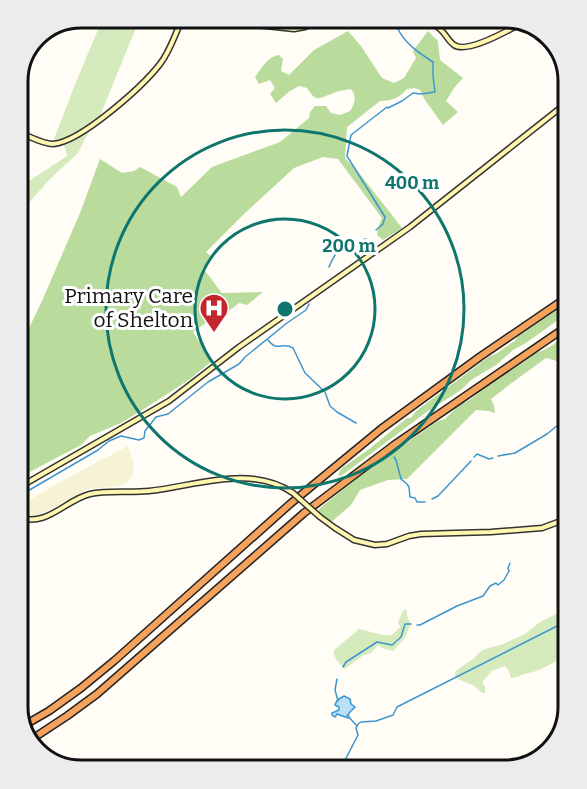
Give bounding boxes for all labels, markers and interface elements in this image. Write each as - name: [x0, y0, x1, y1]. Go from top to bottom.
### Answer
- text: 400 m: [385, 172, 439, 194]
- text: 200 m: [322, 235, 376, 257]
- place label: Primary Care of Shelton: [64, 283, 193, 333]
- hospital icon: Primary Care of Shelton: [198, 292, 230, 334]
- centre of rings: [275, 299, 295, 319]

